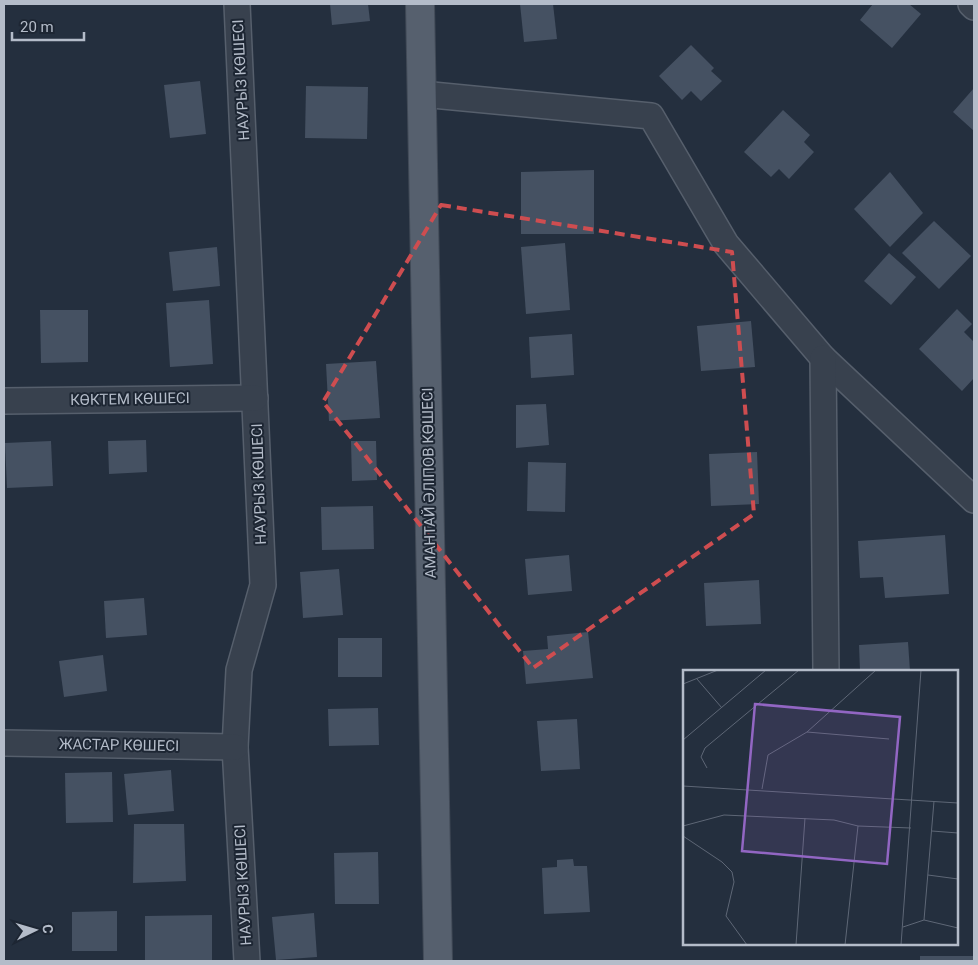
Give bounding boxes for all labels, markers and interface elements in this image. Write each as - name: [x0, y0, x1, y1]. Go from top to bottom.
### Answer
- scale bar: [12, 10, 85, 42]
- text: 20 m: [20, 18, 54, 36]
- street label: НАУРЫЗ КӨШЕСІ: [229, 19, 253, 141]
- street label: АМАНТАЙ ӘЛІПОВ КӨШЕСІ: [418, 387, 440, 579]
- street label: КӨКТЕМ КӨШЕСІ: [70, 389, 190, 409]
- street label: НАУРЫЗ КӨШЕСІ: [248, 423, 270, 545]
- inset map: [683, 670, 958, 945]
- street label: ЖАСТАР КӨШЕСІ: [59, 735, 179, 755]
- street label: НАУРЫЗ КӨШЕСІ: [231, 824, 255, 946]
- north arrow: [10, 905, 60, 955]
- text: С: [40, 924, 56, 934]

